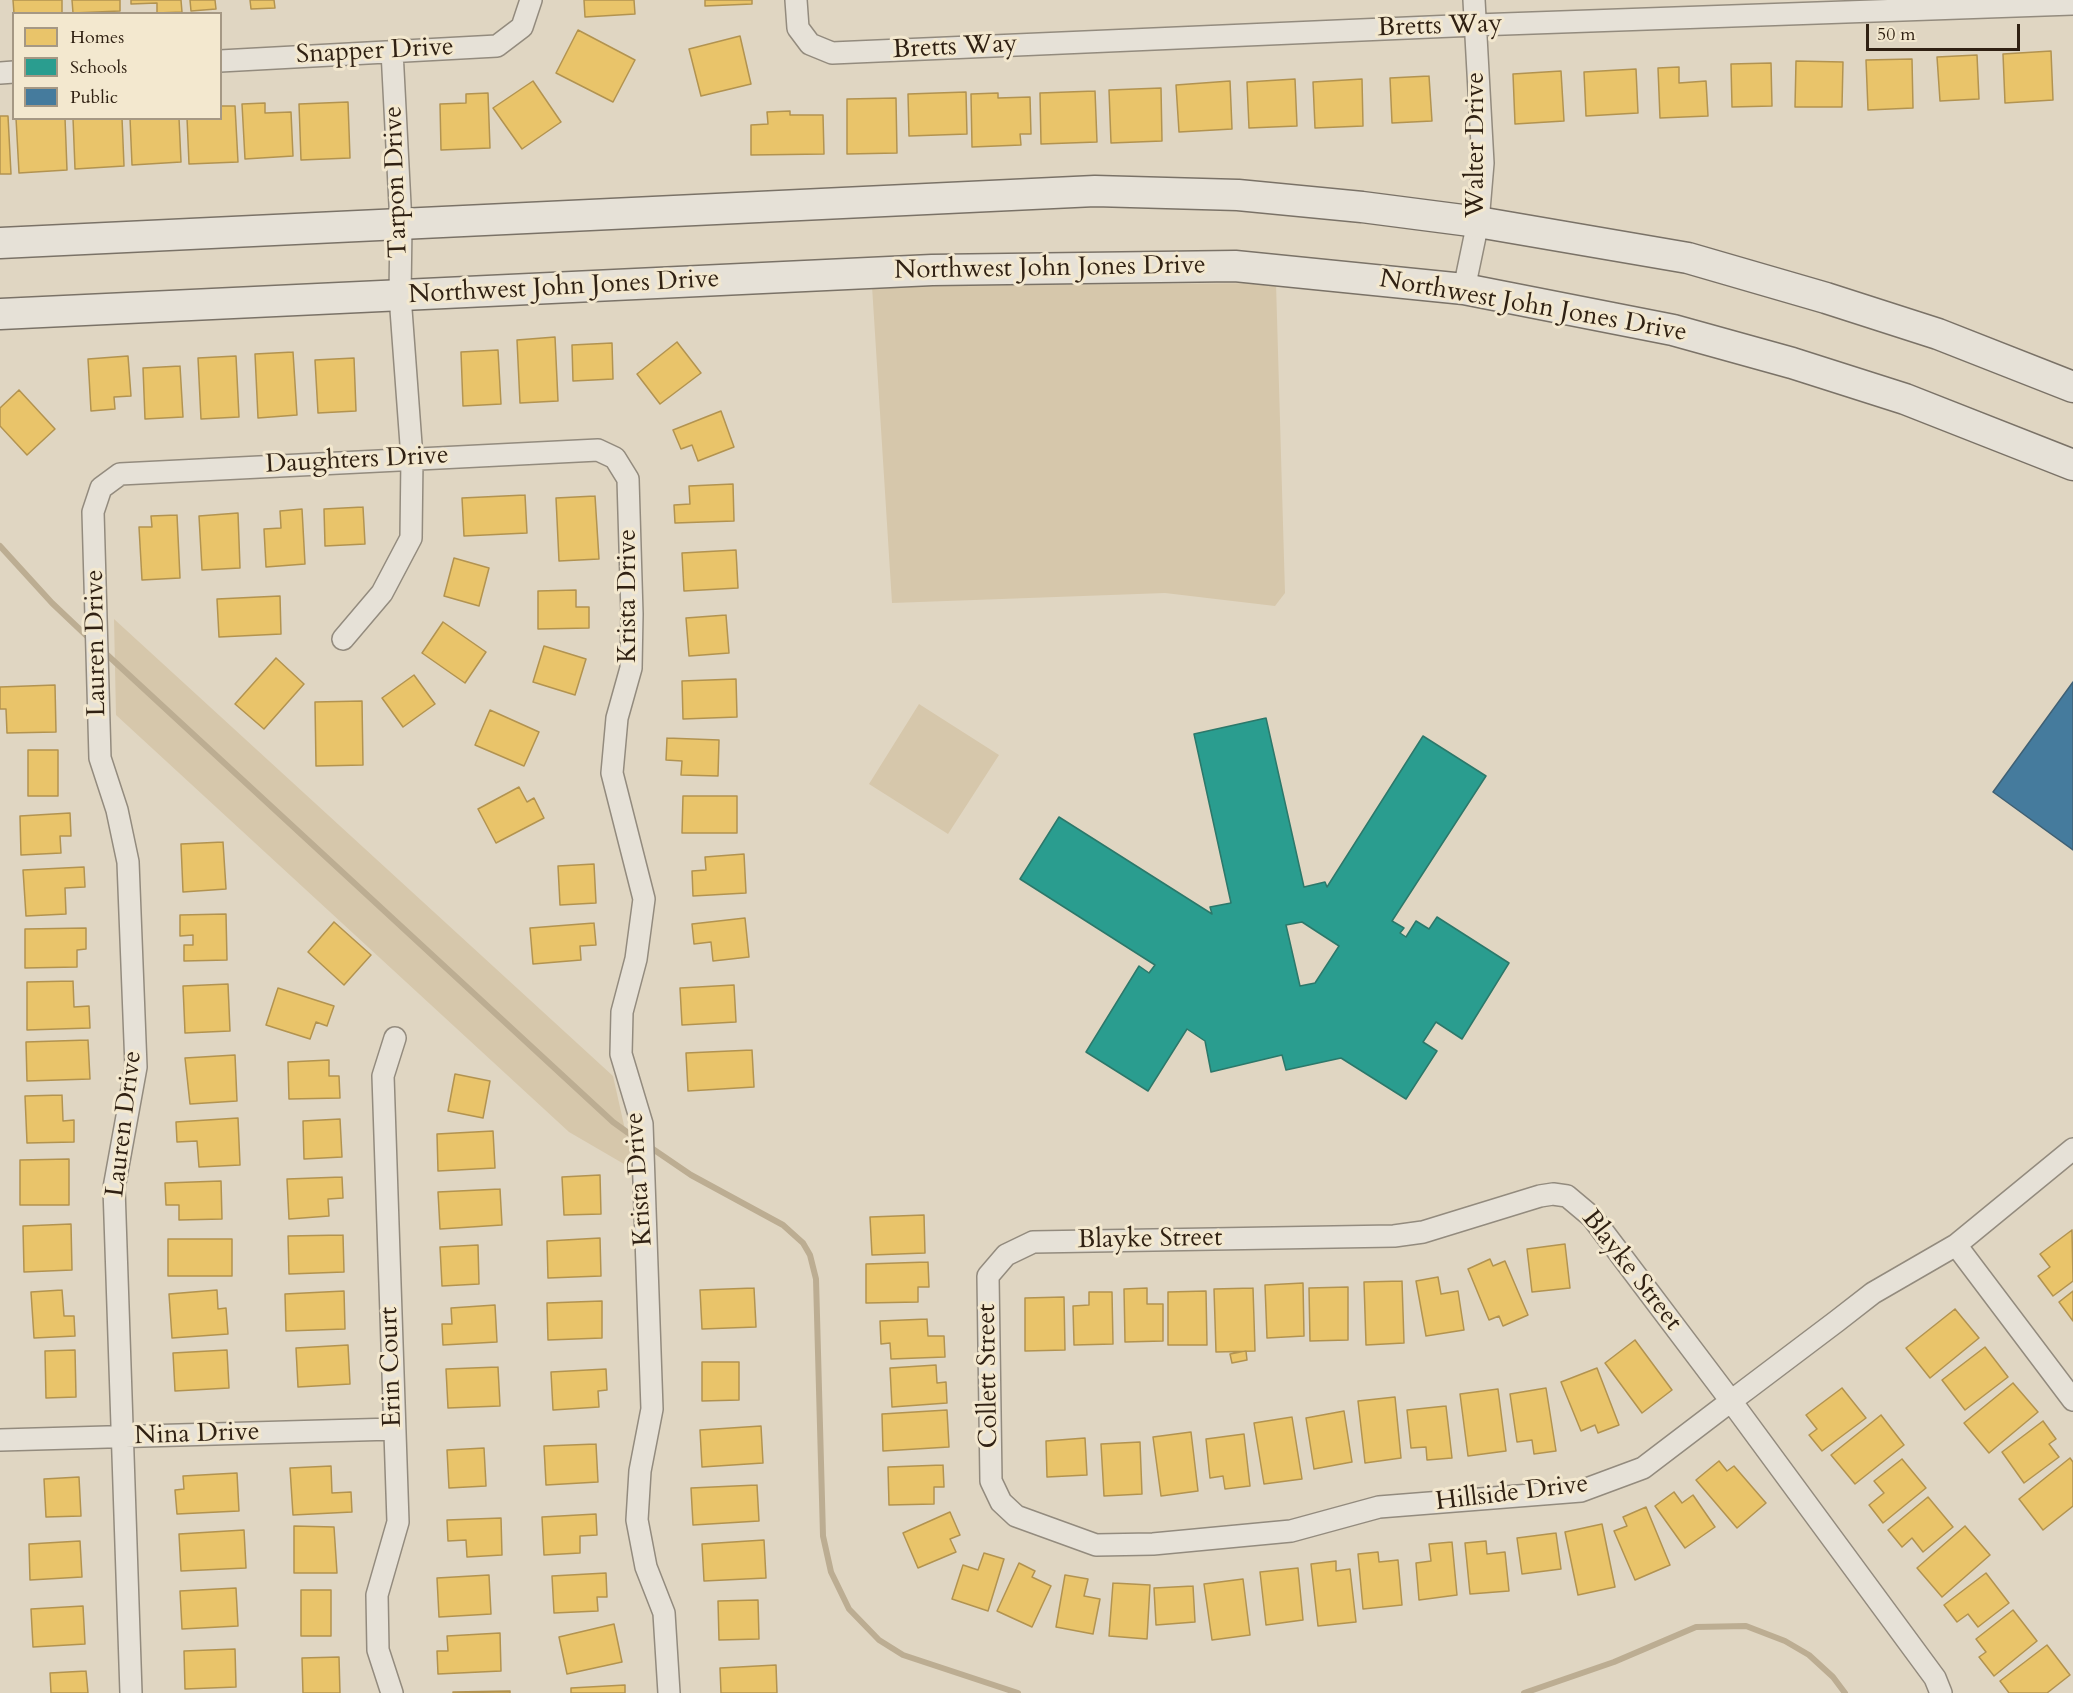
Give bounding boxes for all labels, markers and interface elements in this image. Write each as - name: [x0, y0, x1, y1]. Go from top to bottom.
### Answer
- street label: Bretts Way: [1377, 9, 1503, 45]
- legend: [12, 12, 222, 120]
- scale bar: [1869, 12, 2024, 50]
- text: 50 m: [1877, 22, 1916, 47]
- text: Homes: [70, 25, 124, 50]
- street label: Bretts Way: [892, 29, 1018, 67]
- street label: Snapper Drive: [295, 32, 455, 72]
- text: Schools: [70, 55, 127, 80]
- street label: Walter Drive: [1461, 72, 1493, 218]
- text: Public: [70, 85, 118, 110]
- street label: Tarpon Drive: [379, 105, 415, 259]
- street label: Northwest John Jones Drive: [894, 251, 1206, 287]
- street label: Northwest John Jones Drive: [408, 264, 720, 312]
- street label: Northwest John Jones Drive: [1377, 265, 1689, 349]
- street label: Daughters Drive: [265, 441, 449, 481]
- street label: Krista Drive: [613, 529, 645, 663]
- street label: Lauren Drive: [80, 569, 114, 717]
- street label: Lauren Drive: [101, 1049, 149, 1199]
- street label: Krista Drive: [620, 1111, 660, 1247]
- street label: Blayke Street: [1574, 1204, 1688, 1338]
- street label: Blayke Street: [1077, 1223, 1223, 1257]
- street label: Collett Street: [972, 1303, 1006, 1449]
- street label: Erin Court: [374, 1306, 410, 1428]
- street label: Nina Drive: [134, 1417, 260, 1453]
- street label: Hillside Drive: [1434, 1469, 1590, 1519]

